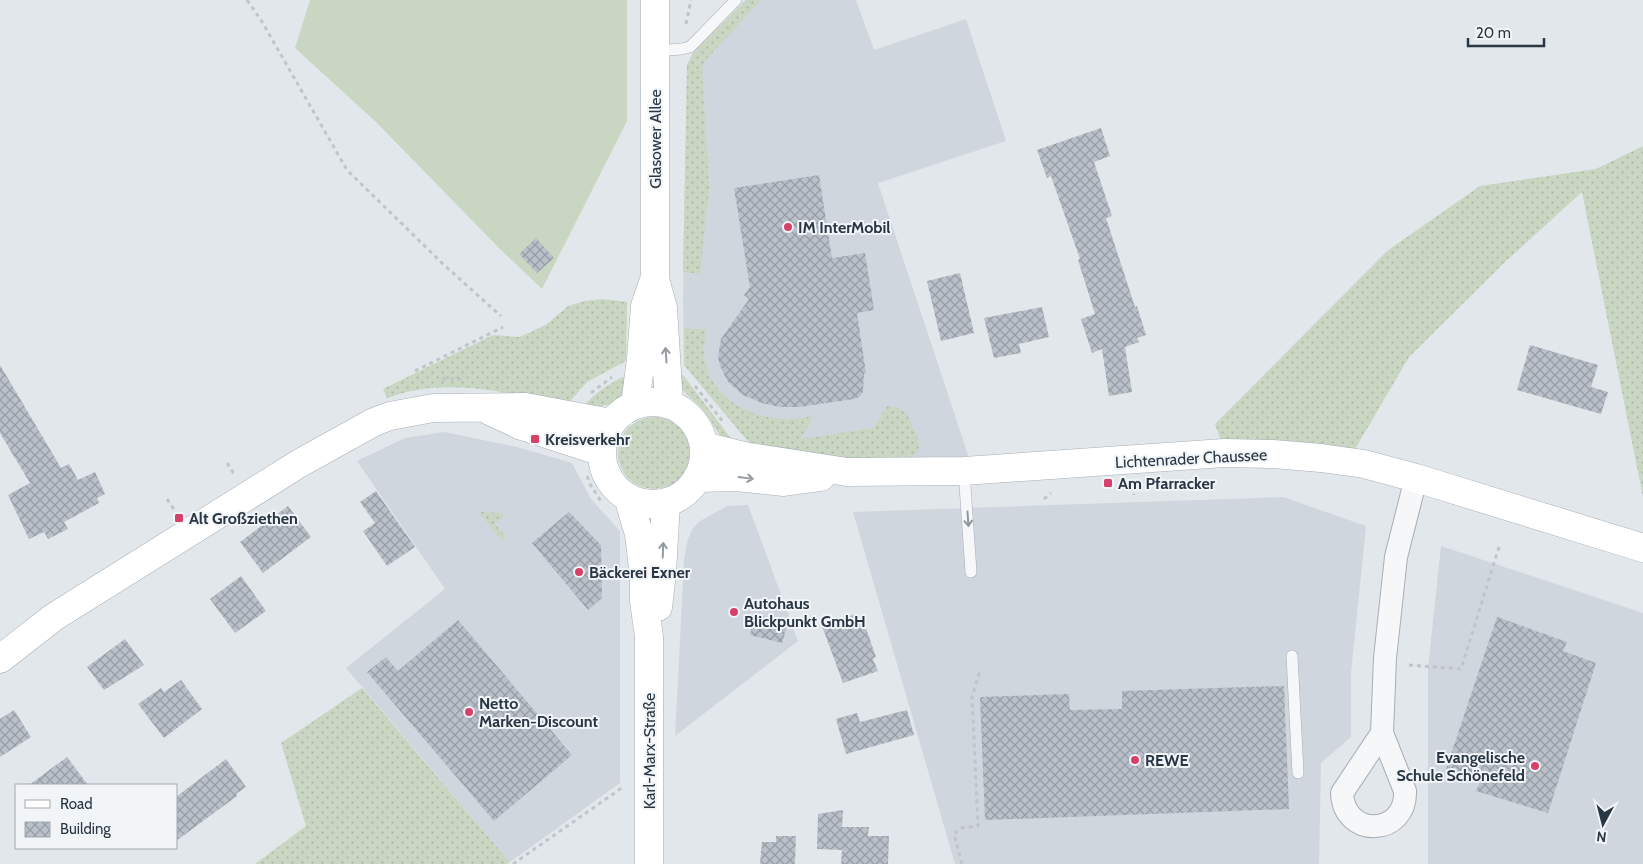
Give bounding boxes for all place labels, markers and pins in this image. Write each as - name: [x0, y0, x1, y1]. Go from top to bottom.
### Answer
- place label: IM InterMobil: [798, 218, 890, 237]
- marker: IM InterMobil: [782, 221, 794, 233]
- place label: Kreisverkehr: [545, 430, 631, 449]
- marker: Kreisverkehr: [529, 433, 541, 445]
- place label: Am Pfarracker: [1118, 474, 1216, 493]
- marker: Am Pfarracker: [1102, 477, 1114, 489]
- place label: Alt Großziethen: [189, 509, 298, 528]
- marker: Alt Großziethen: [173, 512, 185, 524]
- place label: Bäckerei Exner: [589, 563, 691, 582]
- marker: Bäckerei Exner: [573, 566, 585, 578]
- place label: Autohaus Blickpunkt GmbH: [744, 594, 866, 631]
- marker: Autohaus Blickpunkt GmbH: [728, 606, 740, 618]
- place label: Netto Marken-Discount: [479, 694, 599, 731]
- marker: Netto Marken-Discount: [463, 706, 475, 718]
- place label: Evangelische Schule Schönefeld: [1396, 748, 1525, 785]
- place label: REWE: [1145, 751, 1189, 770]
- marker: REWE: [1129, 754, 1141, 766]
- marker: Evangelische Schule Schönefeld: [1529, 760, 1541, 772]

